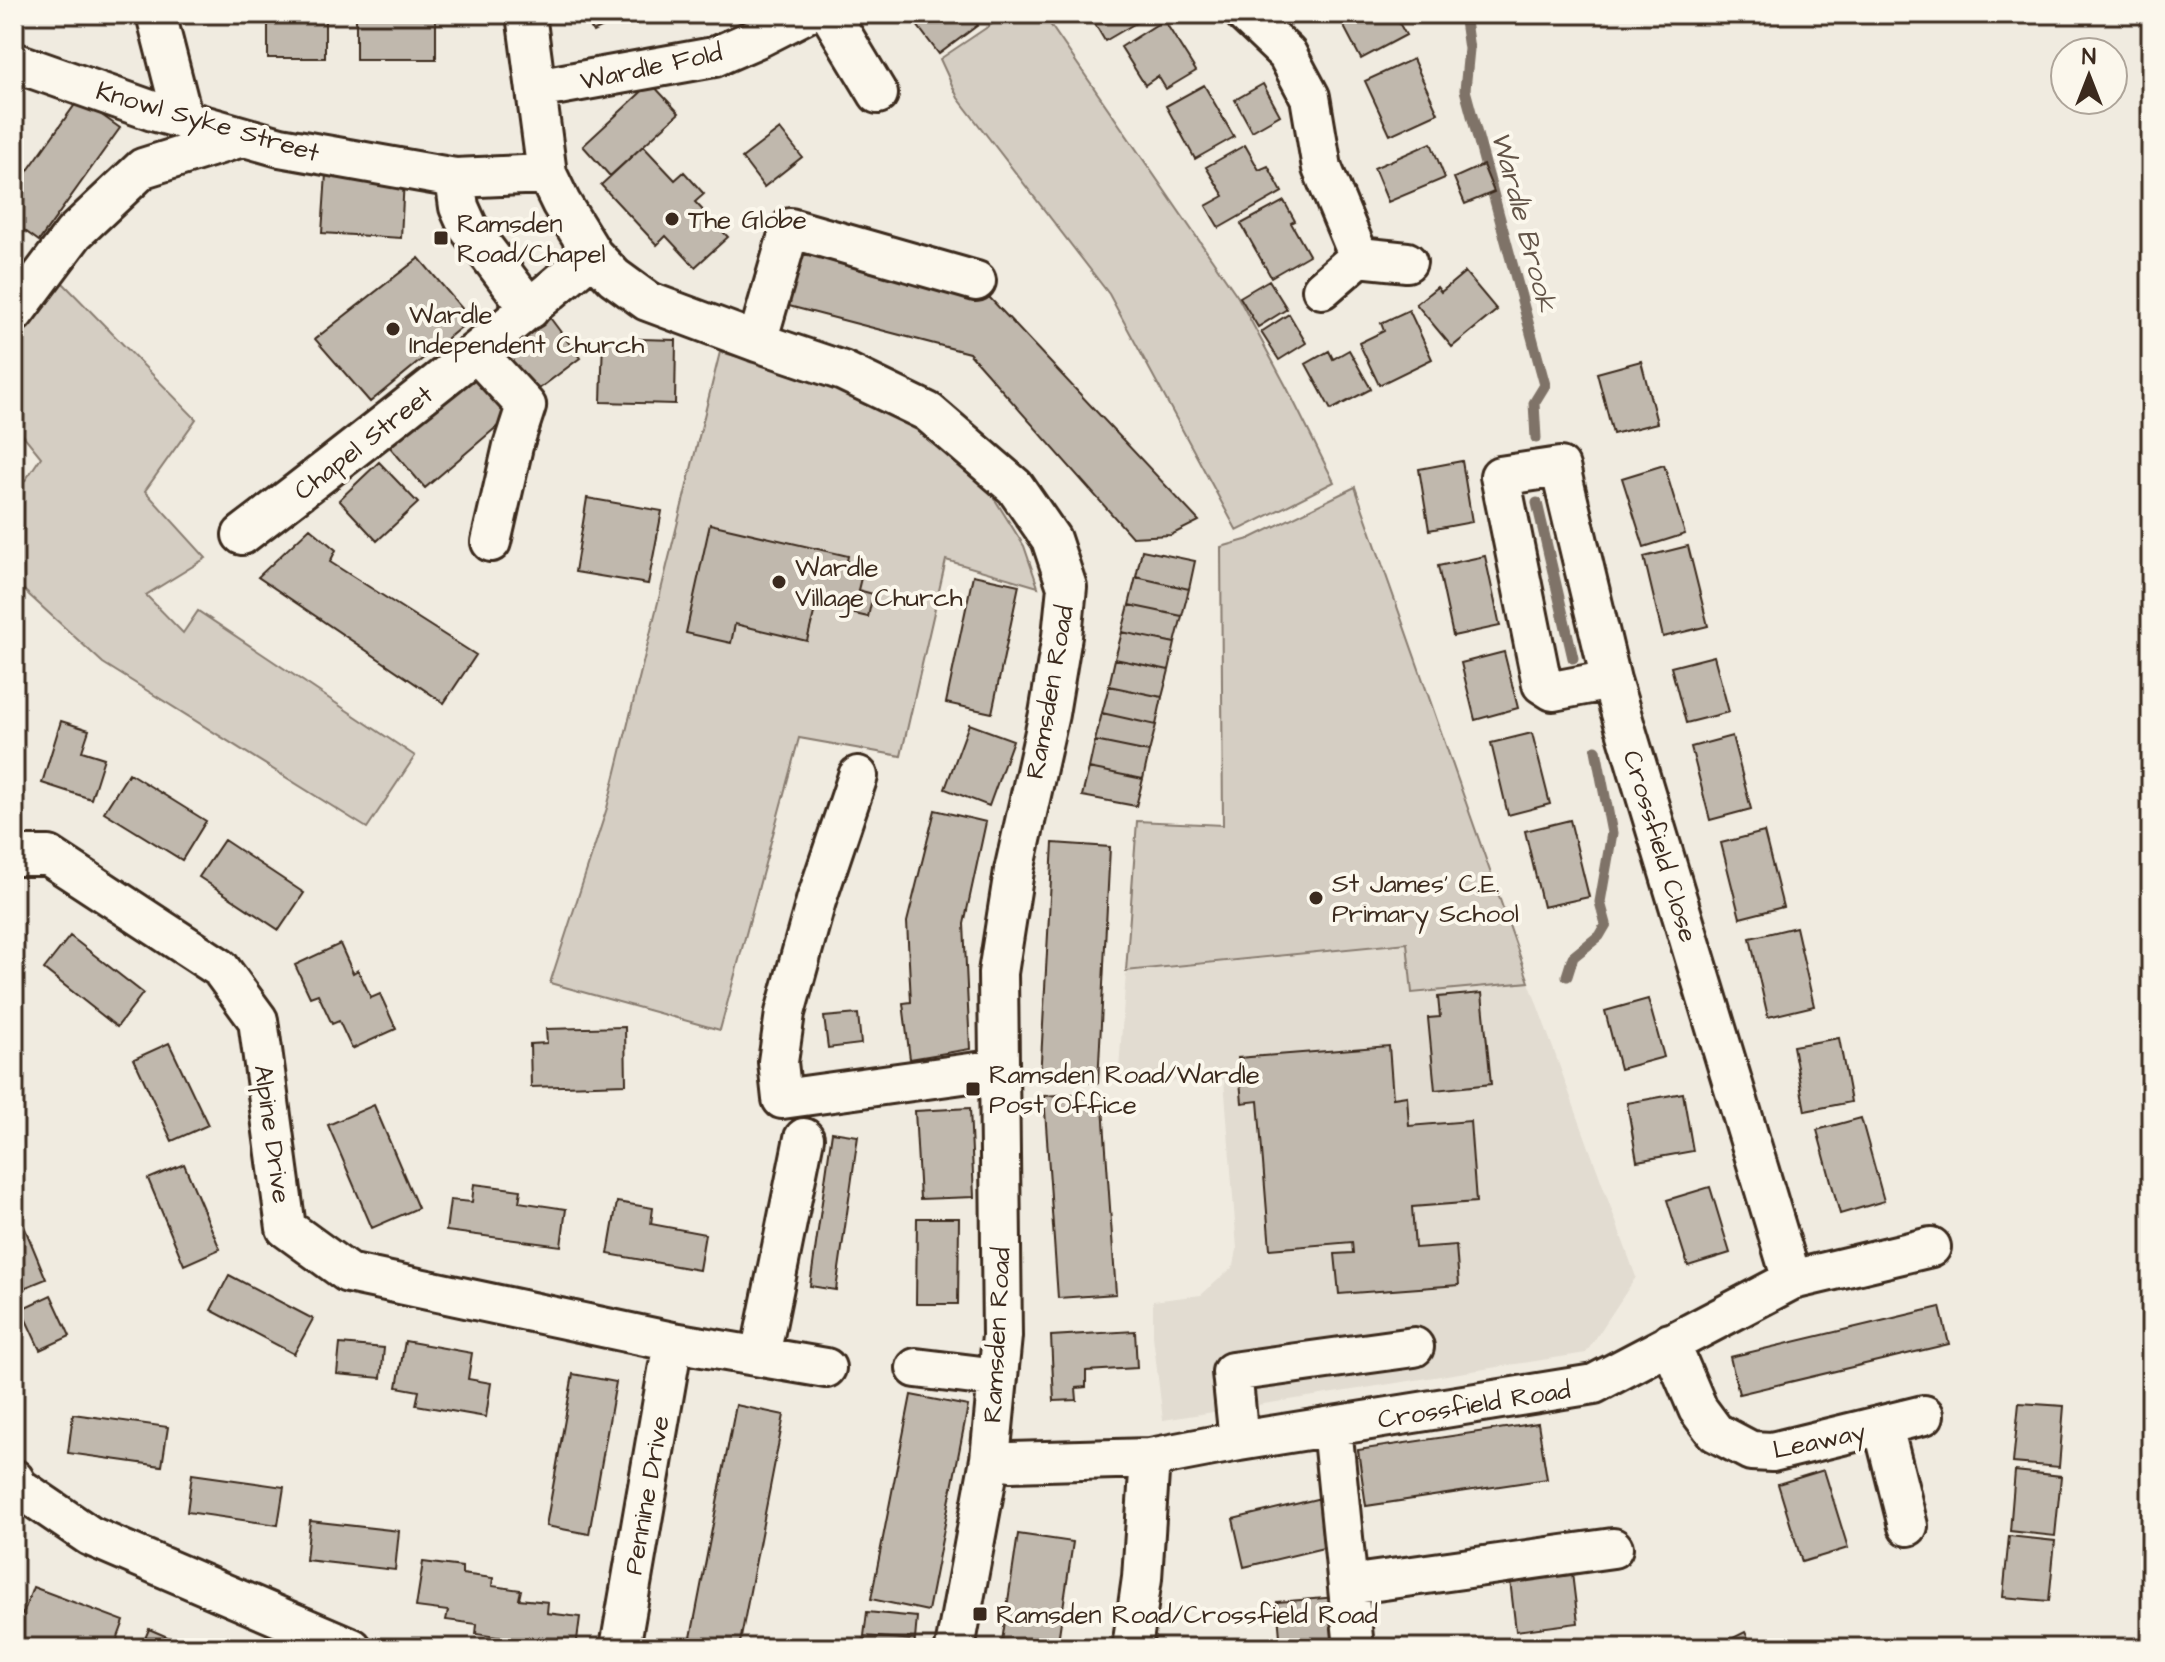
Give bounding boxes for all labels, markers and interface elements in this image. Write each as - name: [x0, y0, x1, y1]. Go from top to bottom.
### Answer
- street label: Wardle Fold: [577, 34, 725, 100]
- north arrow: [2049, 36, 2129, 116]
- text: N: [2082, 42, 2096, 73]
- street label: Knowl Syke Street: [91, 73, 324, 173]
- water label: Wardle Brook: [1481, 127, 1567, 317]
- place label: The Globe: [688, 202, 807, 238]
- place label: Ramsden Road/Chapel: [457, 206, 606, 272]
- marker: The Globe: [663, 210, 681, 228]
- marker: Ramsden Road/Chapel: [432, 229, 450, 247]
- place label: Wardle Independent Church: [409, 297, 644, 363]
- marker: Wardle Independent Church: [384, 320, 402, 338]
- street label: Chapel Street: [286, 377, 441, 509]
- place label: Wardle Village Church: [795, 550, 963, 618]
- marker: Wardle Village Church: [770, 573, 788, 591]
- street label: Ramsden Road: [1017, 603, 1083, 782]
- street label: Crossfield Close: [1614, 746, 1706, 947]
- place label: St James' C.E. Primary School: [1332, 866, 1519, 934]
- marker: St James' C.E. Primary School: [1307, 889, 1325, 907]
- place label: Ramsden Road/Wardle Post Office: [989, 1057, 1260, 1123]
- street label: Alpine Drive: [244, 1063, 300, 1206]
- marker: Ramsden Road/Wardle Post Office: [964, 1080, 982, 1098]
- street label: Ramsden Road: [974, 1246, 1020, 1424]
- street label: Crossfield Road: [1375, 1372, 1573, 1438]
- street label: Pennine Drive: [615, 1413, 679, 1577]
- street label: Leaway: [1770, 1414, 1869, 1470]
- place label: Ramsden Road/Crossfield Road: [996, 1597, 1378, 1633]
- marker: Ramsden Road/Crossfield Road: [971, 1605, 989, 1623]

